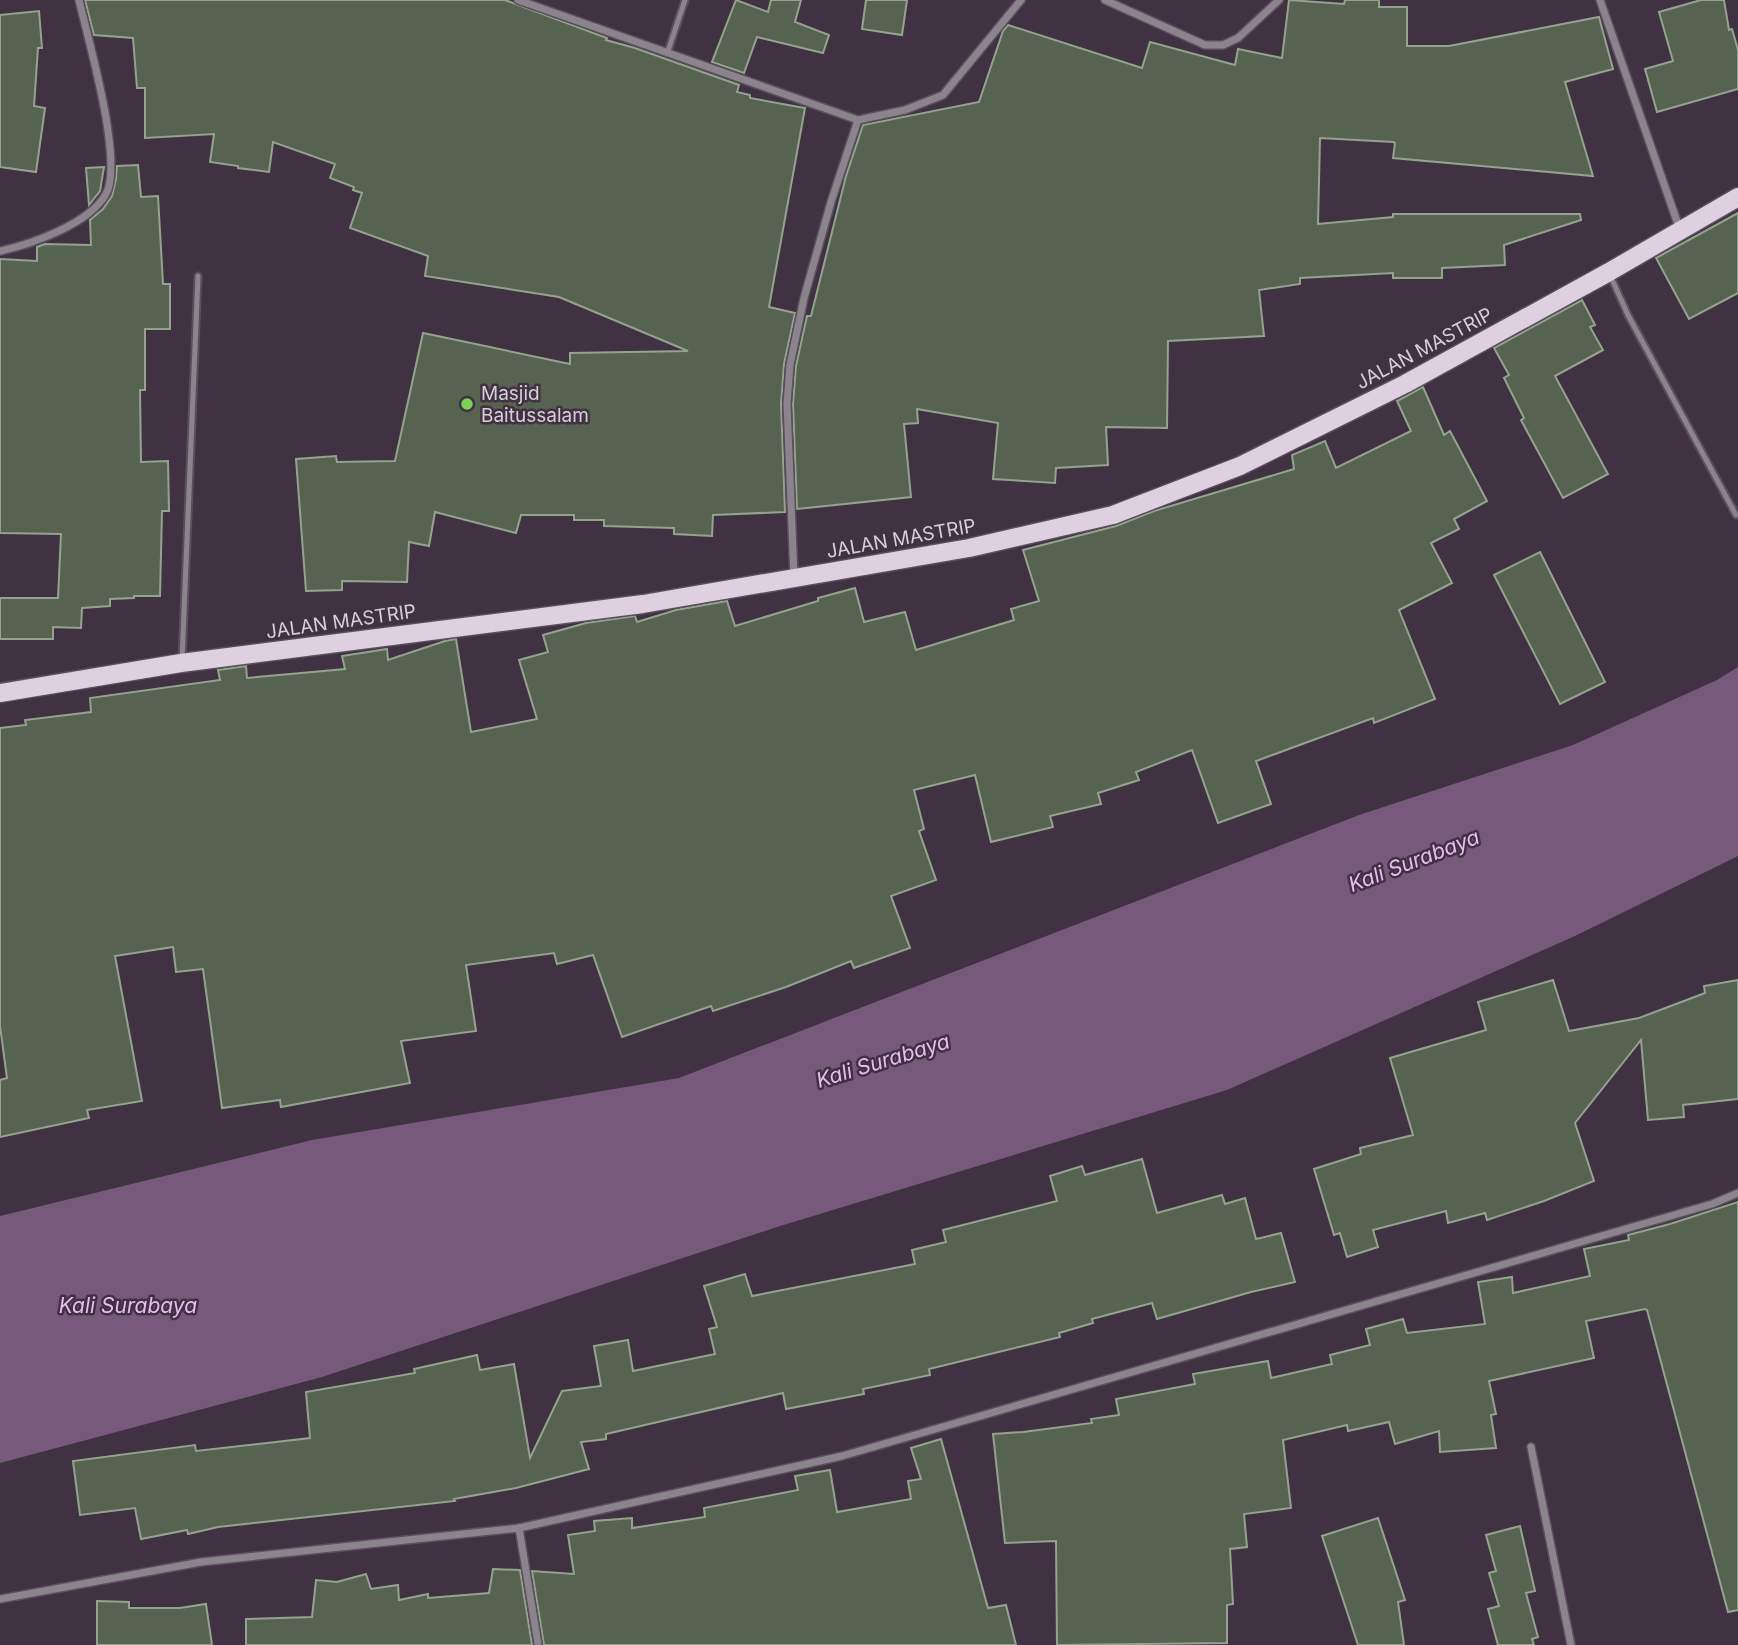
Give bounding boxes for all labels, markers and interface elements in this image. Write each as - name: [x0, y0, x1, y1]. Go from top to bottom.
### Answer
- street label: JALAN MASTRIP: [1352, 303, 1496, 394]
- place label: Masjid Baitussalam: [481, 382, 589, 427]
- marker: Masjid Baitussalam: [459, 396, 475, 412]
- street label: JALAN MASTRIP: [825, 514, 978, 563]
- street label: JALAN MASTRIP: [265, 600, 418, 643]
- water label: Kali Surabaya: [1345, 824, 1483, 897]
- water label: Kali Surabaya: [813, 1028, 953, 1093]
- water label: Kali Surabaya: [59, 1293, 197, 1318]

